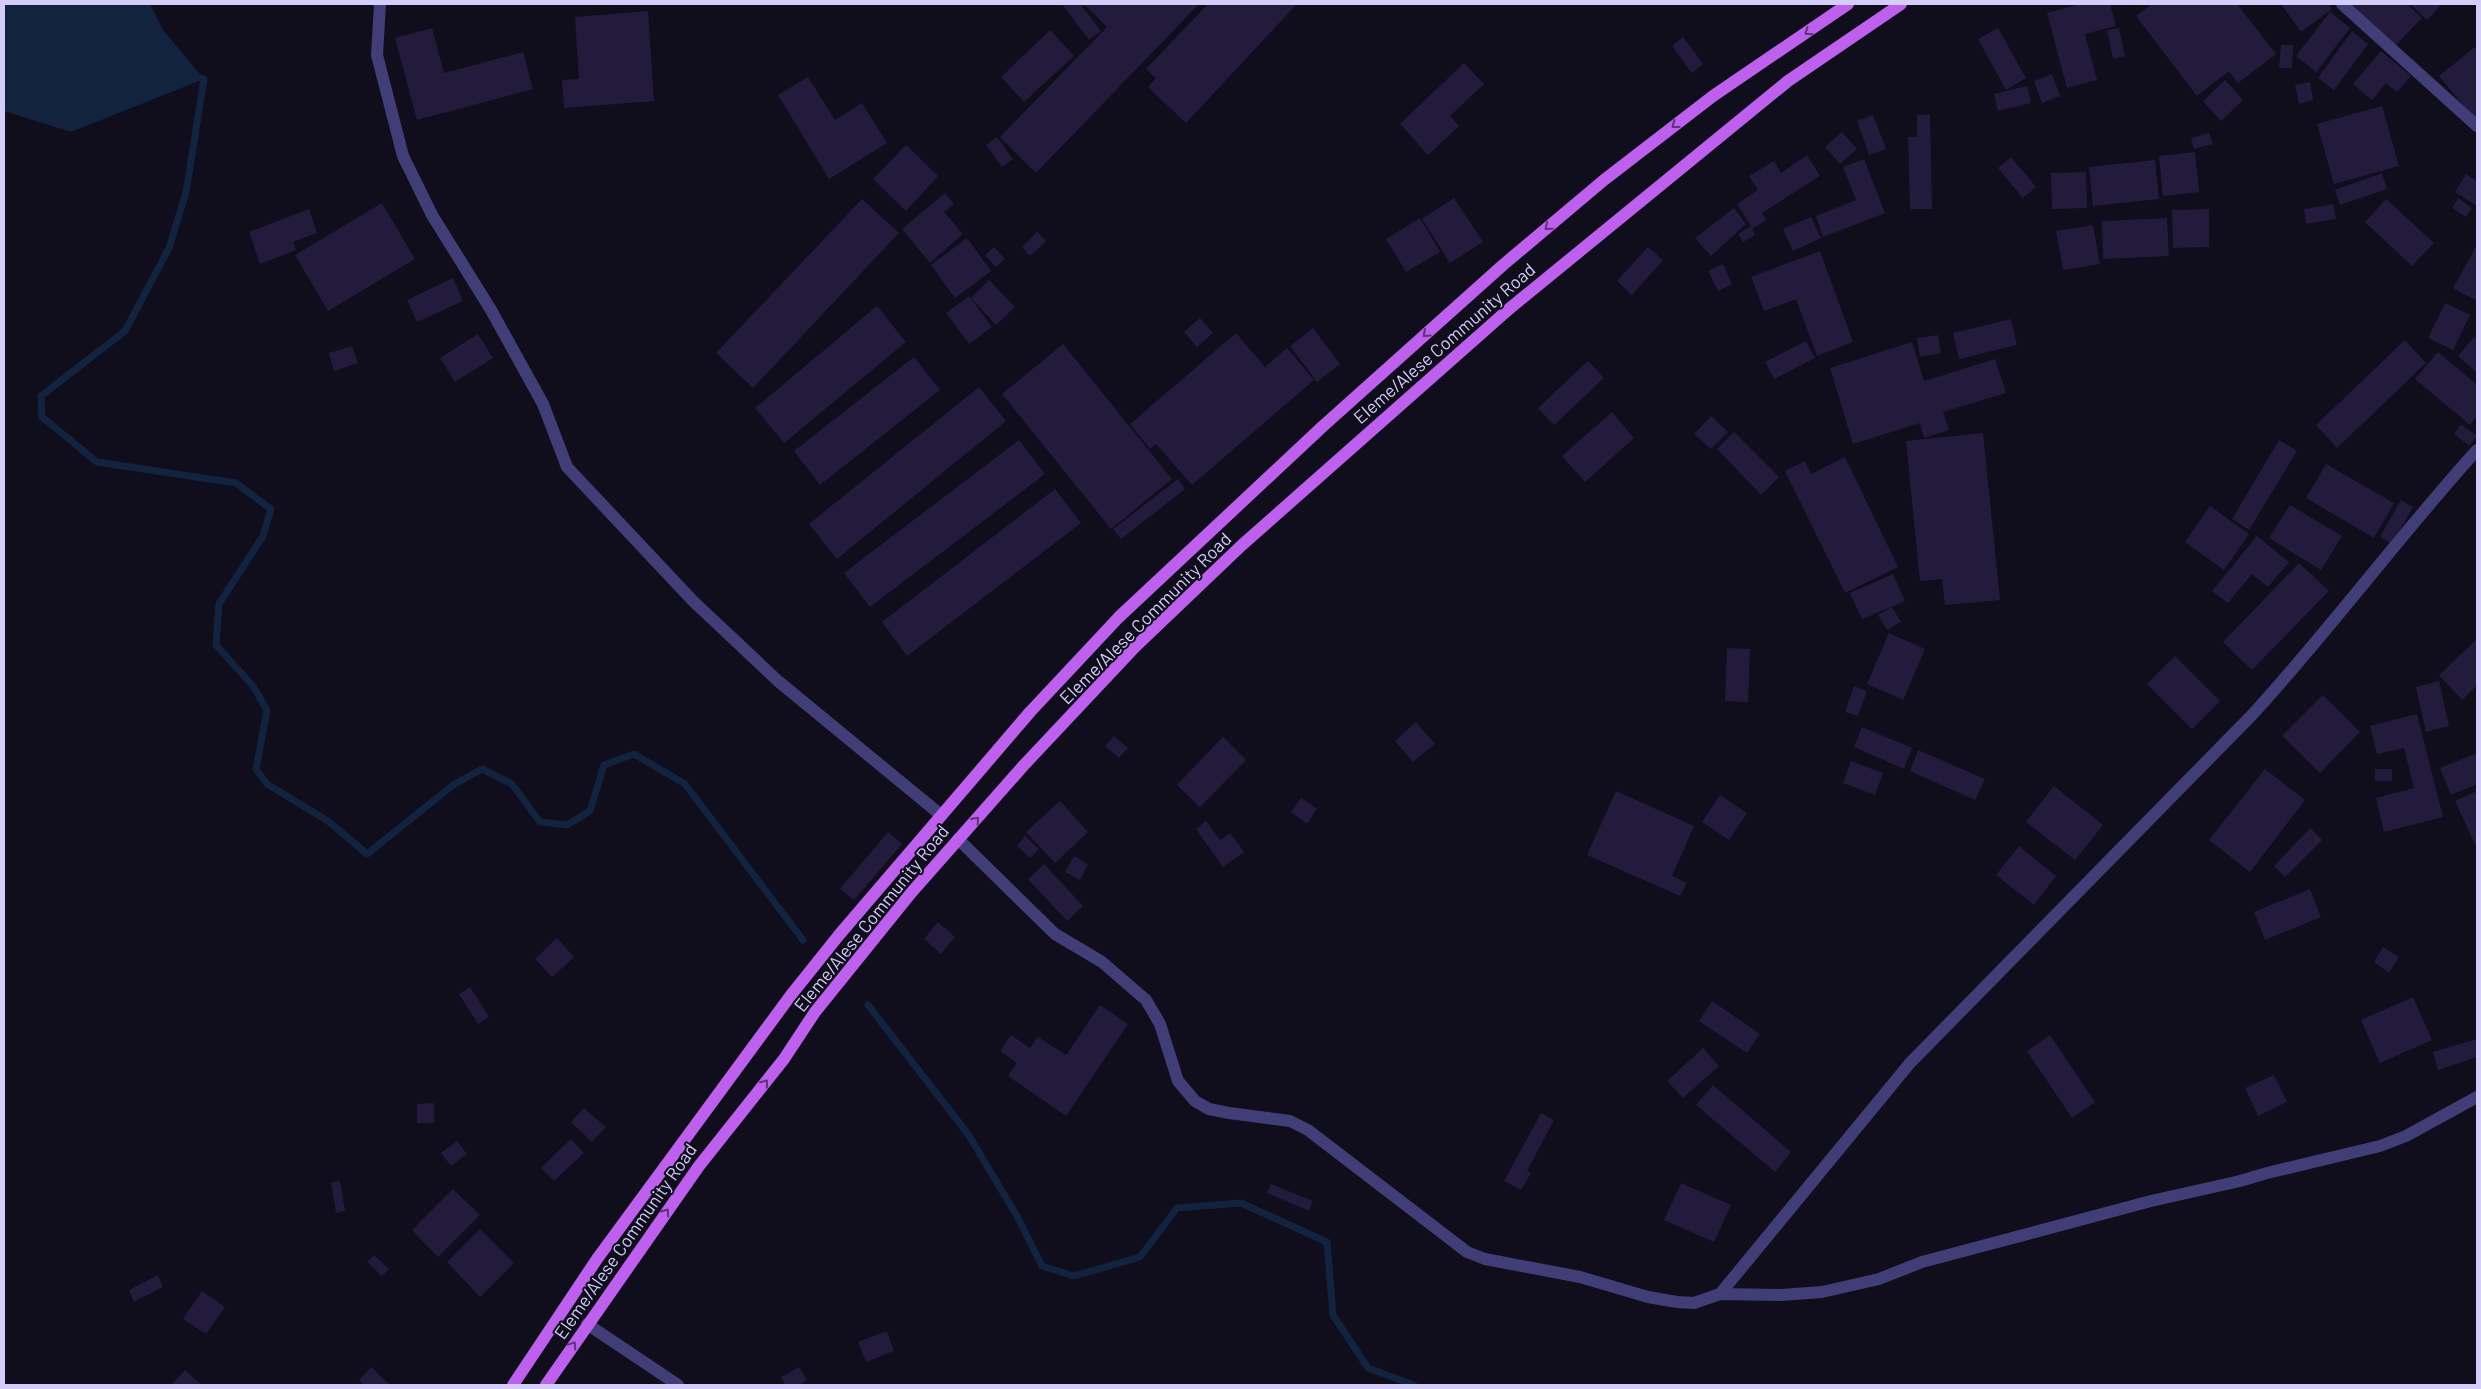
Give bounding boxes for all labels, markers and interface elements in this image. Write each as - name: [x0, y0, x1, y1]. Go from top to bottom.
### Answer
- one-way arrow: [1804, 26, 1814, 35]
- one-way arrow: [1672, 120, 1681, 128]
- one-way arrow: [1545, 221, 1554, 230]
- street label: Eleme/Alese Community Road: [1349, 258, 1539, 428]
- one-way arrow: [1423, 328, 1432, 337]
- street label: Eleme/Alese Community Road: [1055, 528, 1235, 708]
- one-way arrow: [970, 816, 979, 825]
- street label: Eleme/Alese Community Road: [789, 820, 953, 1016]
- one-way arrow: [759, 1079, 768, 1089]
- street label: Eleme/Alese Community Road: [549, 1139, 701, 1343]
- one-way arrow: [660, 1208, 669, 1218]
- one-way arrow: [567, 1341, 576, 1351]

